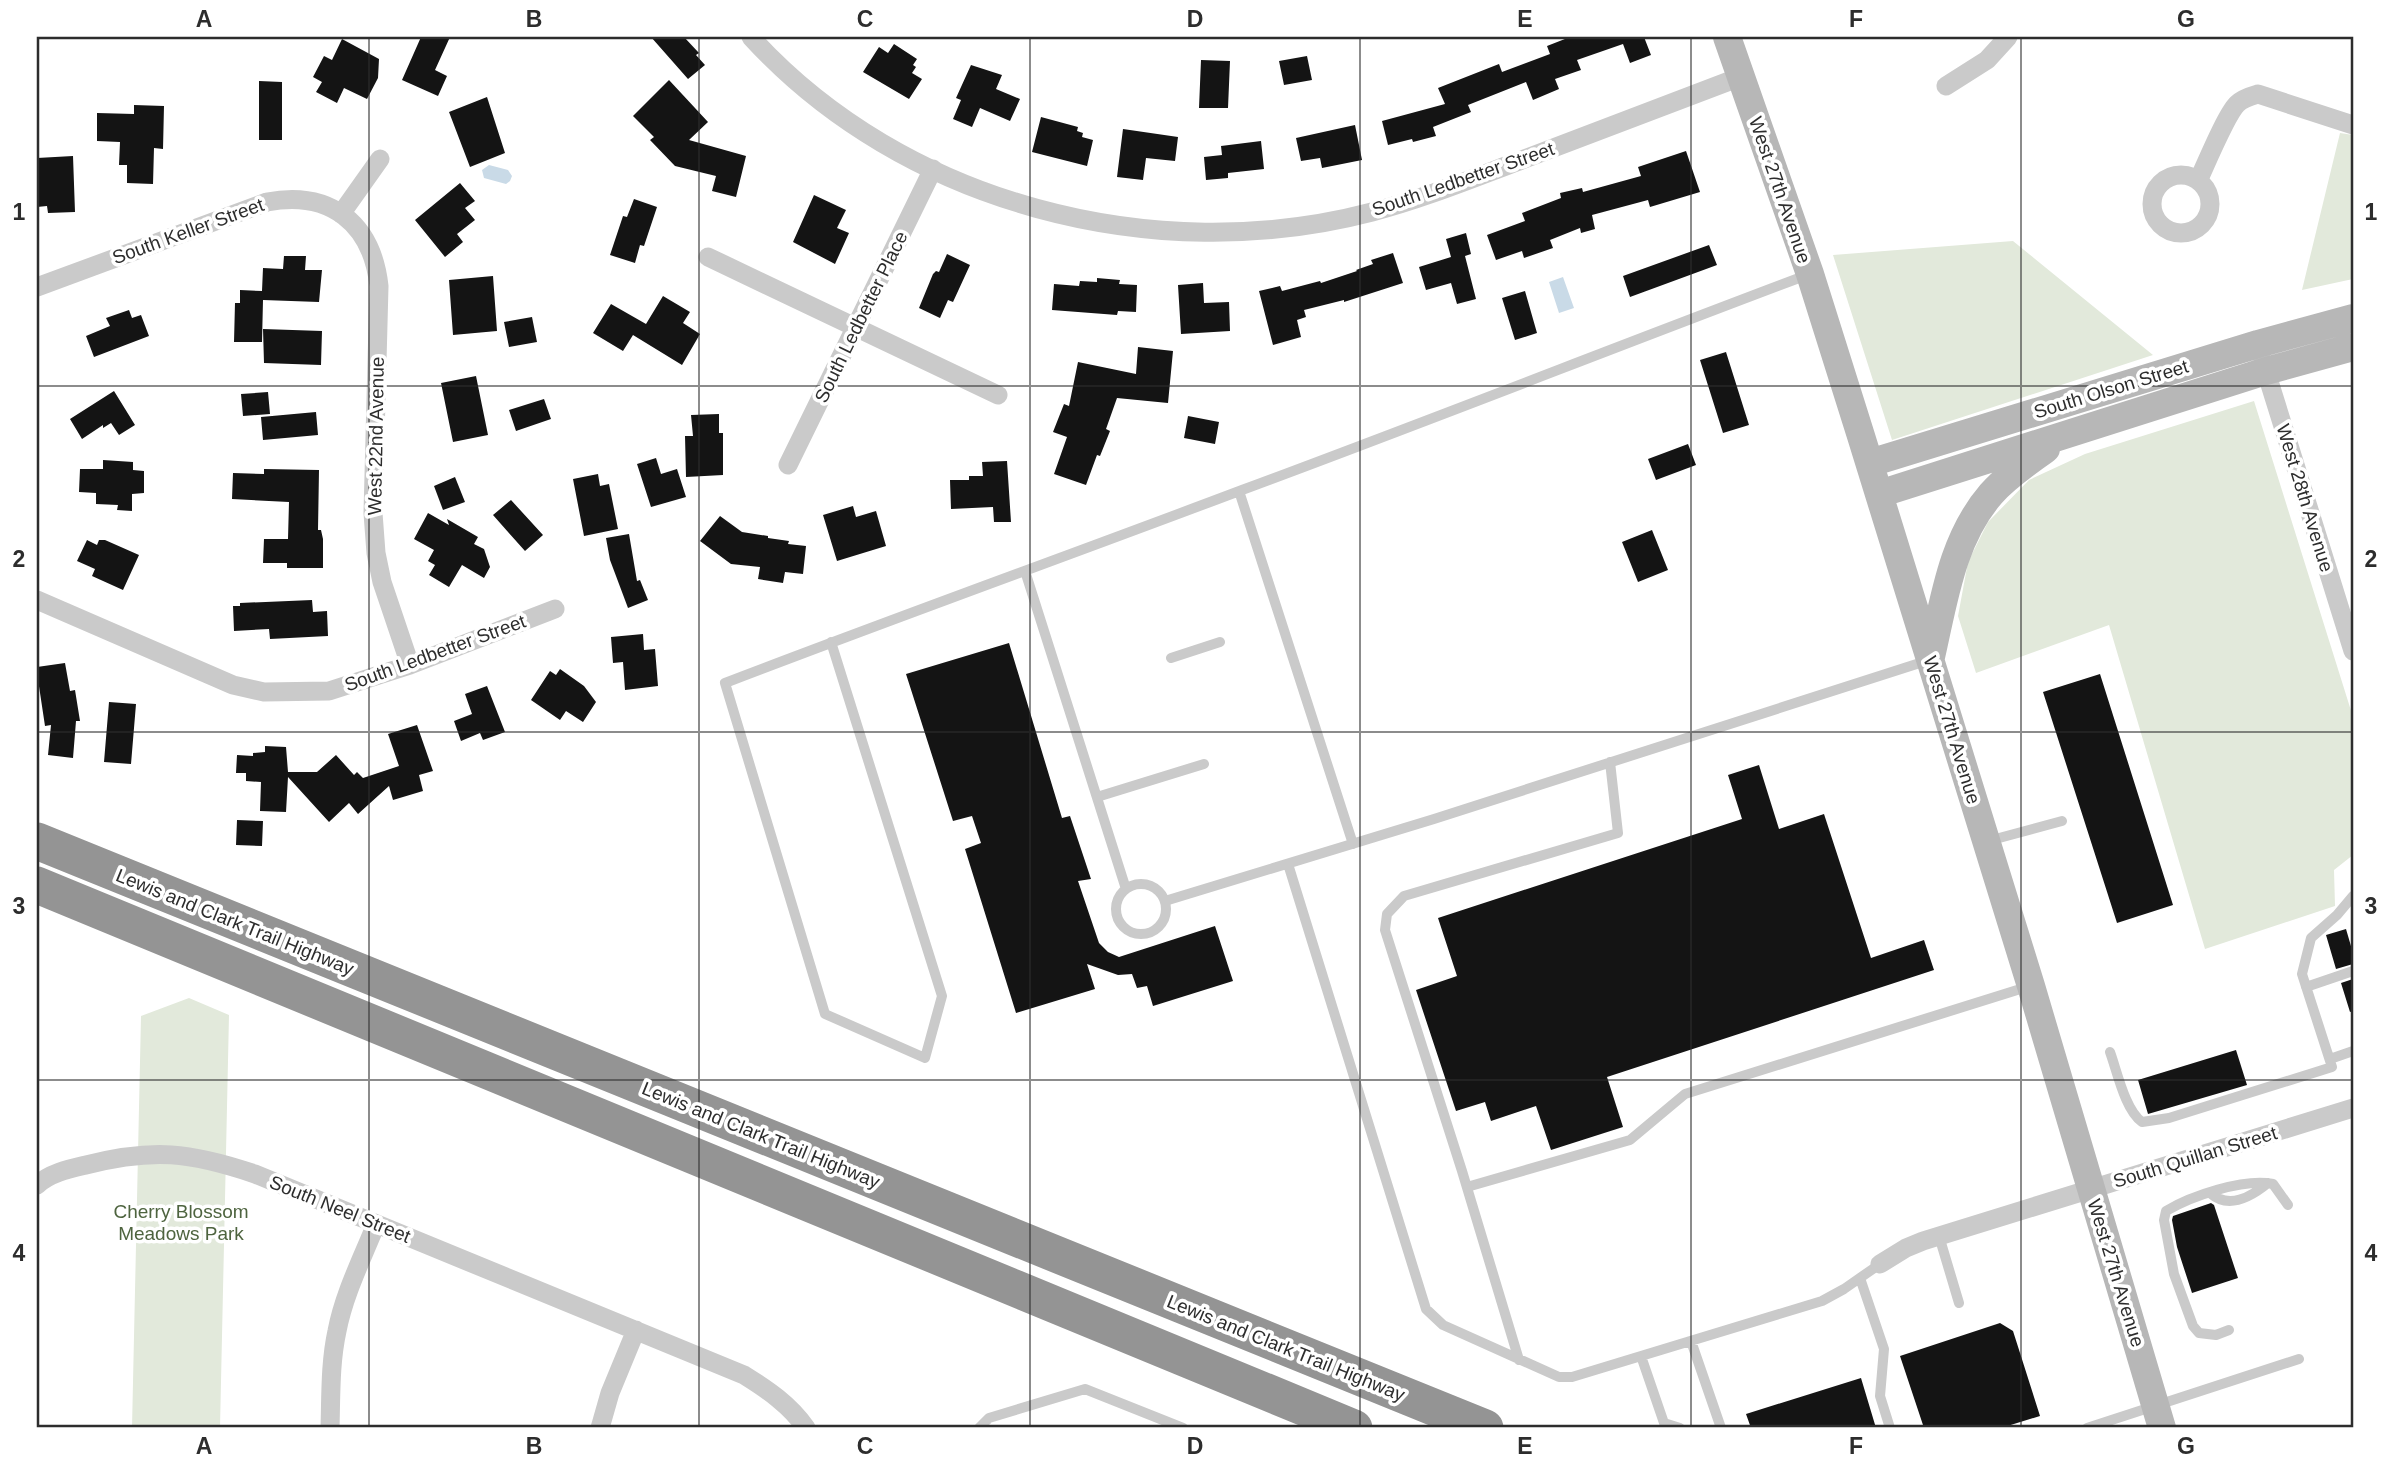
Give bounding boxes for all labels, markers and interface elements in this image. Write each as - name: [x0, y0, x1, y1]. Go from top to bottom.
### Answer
- text: A: [196, 6, 212, 32]
- text: B: [526, 6, 542, 32]
- text: C: [857, 6, 873, 32]
- text: D: [1187, 6, 1203, 32]
- text: E: [1517, 6, 1533, 32]
- text: F: [1849, 6, 1863, 32]
- text: G: [2177, 6, 2195, 32]
- street label: West 27th Avenue: [1745, 114, 1815, 266]
- street label: South Ledbetter Street: [1369, 138, 1557, 220]
- street label: South Keller Street: [109, 194, 267, 268]
- text: 1: [13, 199, 26, 225]
- text: 1: [2365, 199, 2378, 225]
- street label: South Ledbetter Place: [810, 228, 912, 406]
- street label: South Olson Street: [2031, 355, 2192, 423]
- street label: West 22nd Avenue: [364, 356, 388, 516]
- street label: West 28th Avenue: [2273, 422, 2337, 574]
- text: 2: [13, 546, 25, 572]
- text: 2: [2365, 546, 2377, 572]
- street label: South Ledbetter Street: [342, 610, 529, 696]
- street label: West 27th Avenue: [1920, 654, 1984, 806]
- street label: Lewis and Clark Trail Highway: [113, 865, 357, 980]
- text: 3: [13, 893, 25, 919]
- text: 3: [2365, 893, 2377, 919]
- street label: Lewis and Clark Trail Highway: [639, 1078, 883, 1193]
- street label: South Quillan Street: [2111, 1122, 2280, 1192]
- street label: South Neel Street: [267, 1171, 414, 1247]
- street label: West 27th Avenue: [2084, 1197, 2148, 1349]
- park label: Cherry Blossom Meadows Park: [113, 1201, 249, 1244]
- text: 4: [13, 1240, 26, 1266]
- text: 4: [2365, 1240, 2378, 1266]
- street label: Lewis and Clark Trail Highway: [1164, 1291, 1408, 1406]
- text: A: [196, 1433, 212, 1459]
- text: B: [526, 1433, 542, 1459]
- text: C: [857, 1433, 873, 1459]
- text: D: [1187, 1433, 1203, 1459]
- text: E: [1517, 1433, 1533, 1459]
- text: F: [1849, 1433, 1863, 1459]
- text: G: [2177, 1433, 2195, 1459]

